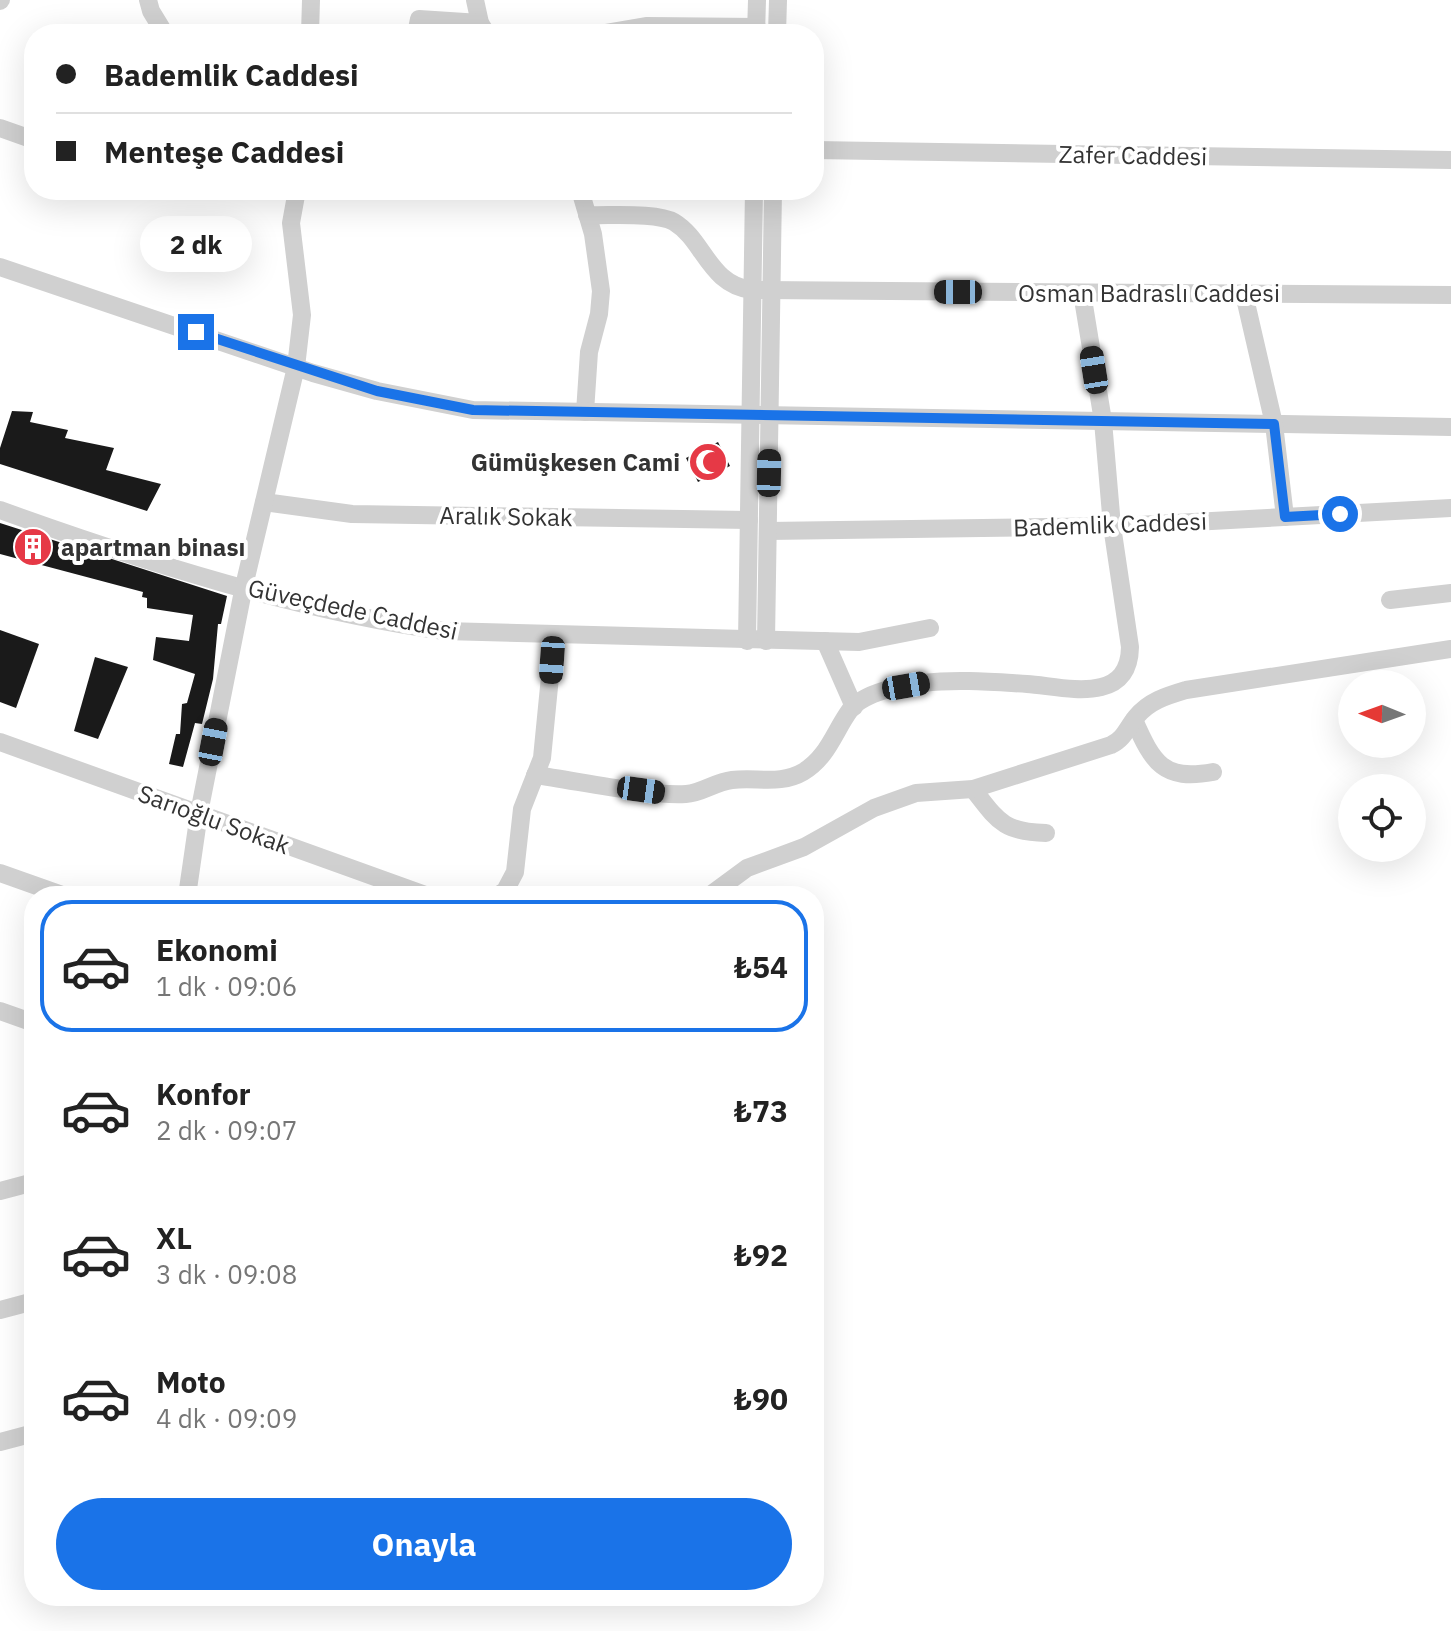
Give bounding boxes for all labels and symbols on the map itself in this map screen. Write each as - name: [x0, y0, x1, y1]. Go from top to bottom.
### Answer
- street label: Zafer Caddesi: [1058, 138, 1208, 172]
- callout: 2 dk: [140, 216, 252, 272]
- street label: Osman Badraslı Caddesi: [1018, 277, 1280, 309]
- car: [934, 280, 982, 304]
- route end: [178, 314, 214, 350]
- car: [1078, 344, 1110, 396]
- mosque icon: Gümüşkesen Cami: [687, 441, 729, 483]
- place label: Gümüşkesen Cami: [471, 446, 680, 478]
- car: [757, 449, 781, 497]
- route start: [1322, 496, 1358, 532]
- street label: Aralık Sokak: [439, 499, 573, 533]
- street label: Bademlik Caddesi: [1013, 505, 1207, 543]
- building icon: apartman binası: [12, 526, 54, 568]
- place label: apartman binası: [61, 531, 245, 563]
- street label: Güveçdede Caddesi: [245, 571, 461, 647]
- car: [538, 635, 566, 685]
- car: [880, 670, 932, 702]
- north arrow: [1338, 670, 1426, 758]
- car: [197, 716, 229, 768]
- car: [616, 775, 666, 805]
- street label: Sarıoğlu Sokak: [134, 777, 294, 861]

